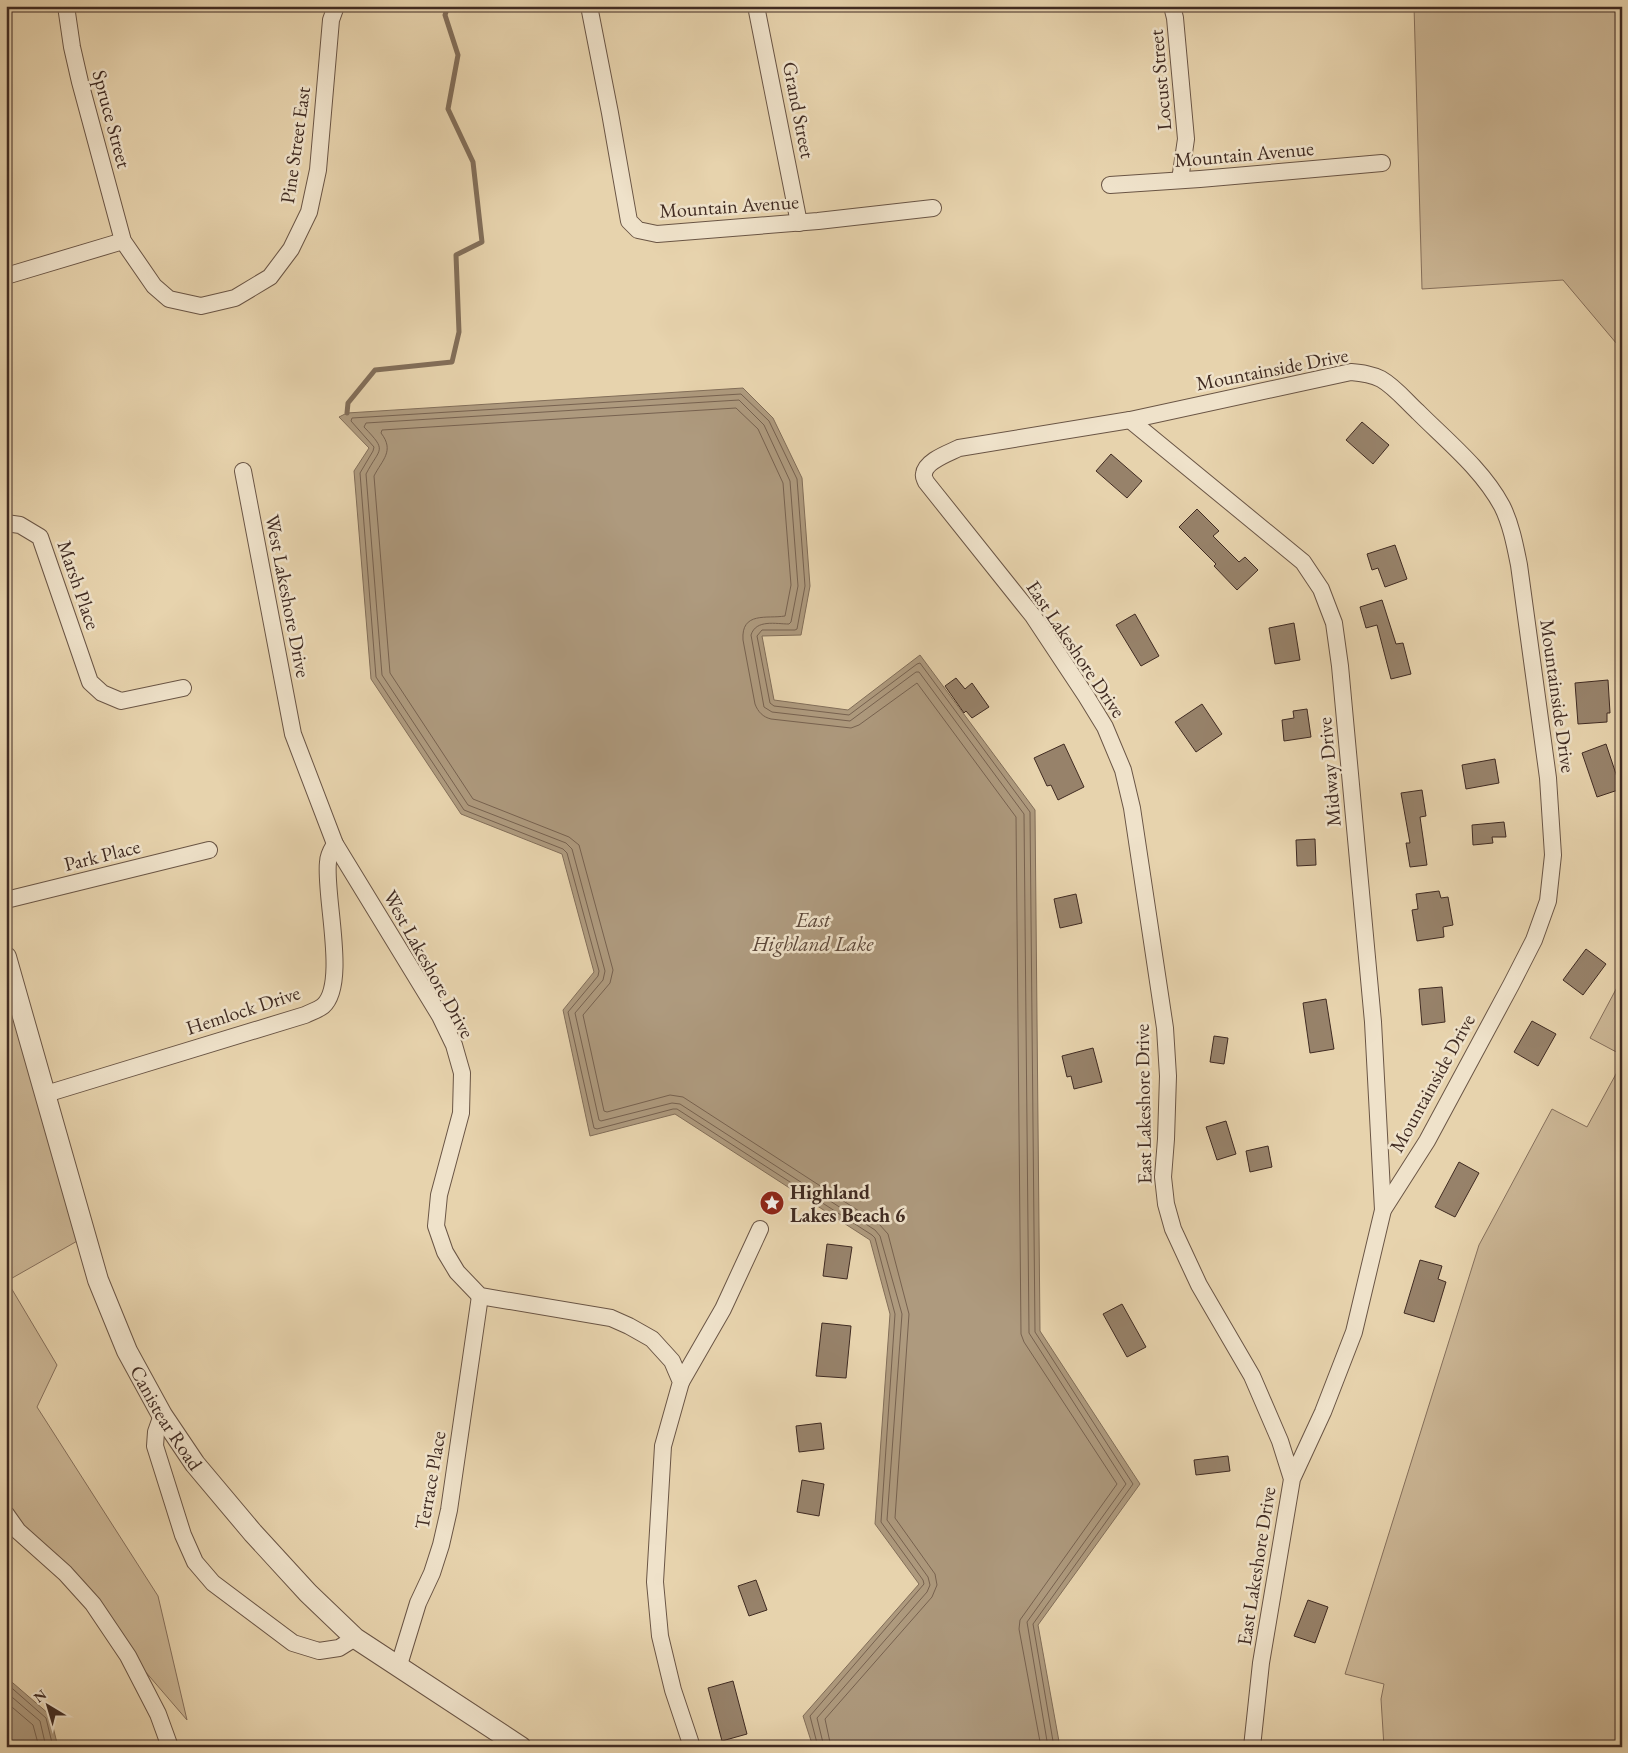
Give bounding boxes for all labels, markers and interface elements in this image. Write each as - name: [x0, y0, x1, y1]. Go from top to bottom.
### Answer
- street label: Locust Street: [1143, 28, 1177, 131]
- street label: Grand Street: [777, 59, 821, 161]
- street label: Spruce Street: [86, 67, 138, 172]
- street label: Pine Street East: [274, 84, 316, 205]
- street label: Mountain Avenue: [1173, 135, 1315, 173]
- street label: Mountain Avenue: [658, 188, 800, 224]
- street label: Mountainside Drive: [1194, 341, 1350, 396]
- street label: West Lakeshore Drive: [259, 512, 317, 680]
- street label: Marsh Place: [52, 537, 106, 633]
- street label: East Lakeshore Drive: [1020, 575, 1132, 723]
- street label: Mountainside Drive: [1534, 618, 1582, 774]
- street label: Midway Drive: [1311, 716, 1347, 828]
- street label: Park Place: [61, 833, 143, 877]
- street label: West Lakeshore Drive: [377, 885, 481, 1043]
- water label: East Highland Lake: [752, 906, 874, 957]
- street label: Hemlock Drive: [183, 979, 304, 1041]
- street label: Mountainside Drive: [1383, 1009, 1481, 1157]
- street label: East Lakeshore Drive: [1129, 1023, 1157, 1184]
- place label: Highland Lakes Beach 6: [790, 1179, 906, 1228]
- place icon: Highland Lakes Beach 6: [759, 1190, 785, 1216]
- street label: Canistear Road: [124, 1361, 209, 1476]
- street label: Terrace Place: [409, 1429, 451, 1531]
- street label: East Lakeshore Drive: [1231, 1485, 1281, 1647]
- north arrow: [22, 1680, 72, 1730]
- text: N: [30, 1685, 51, 1706]

